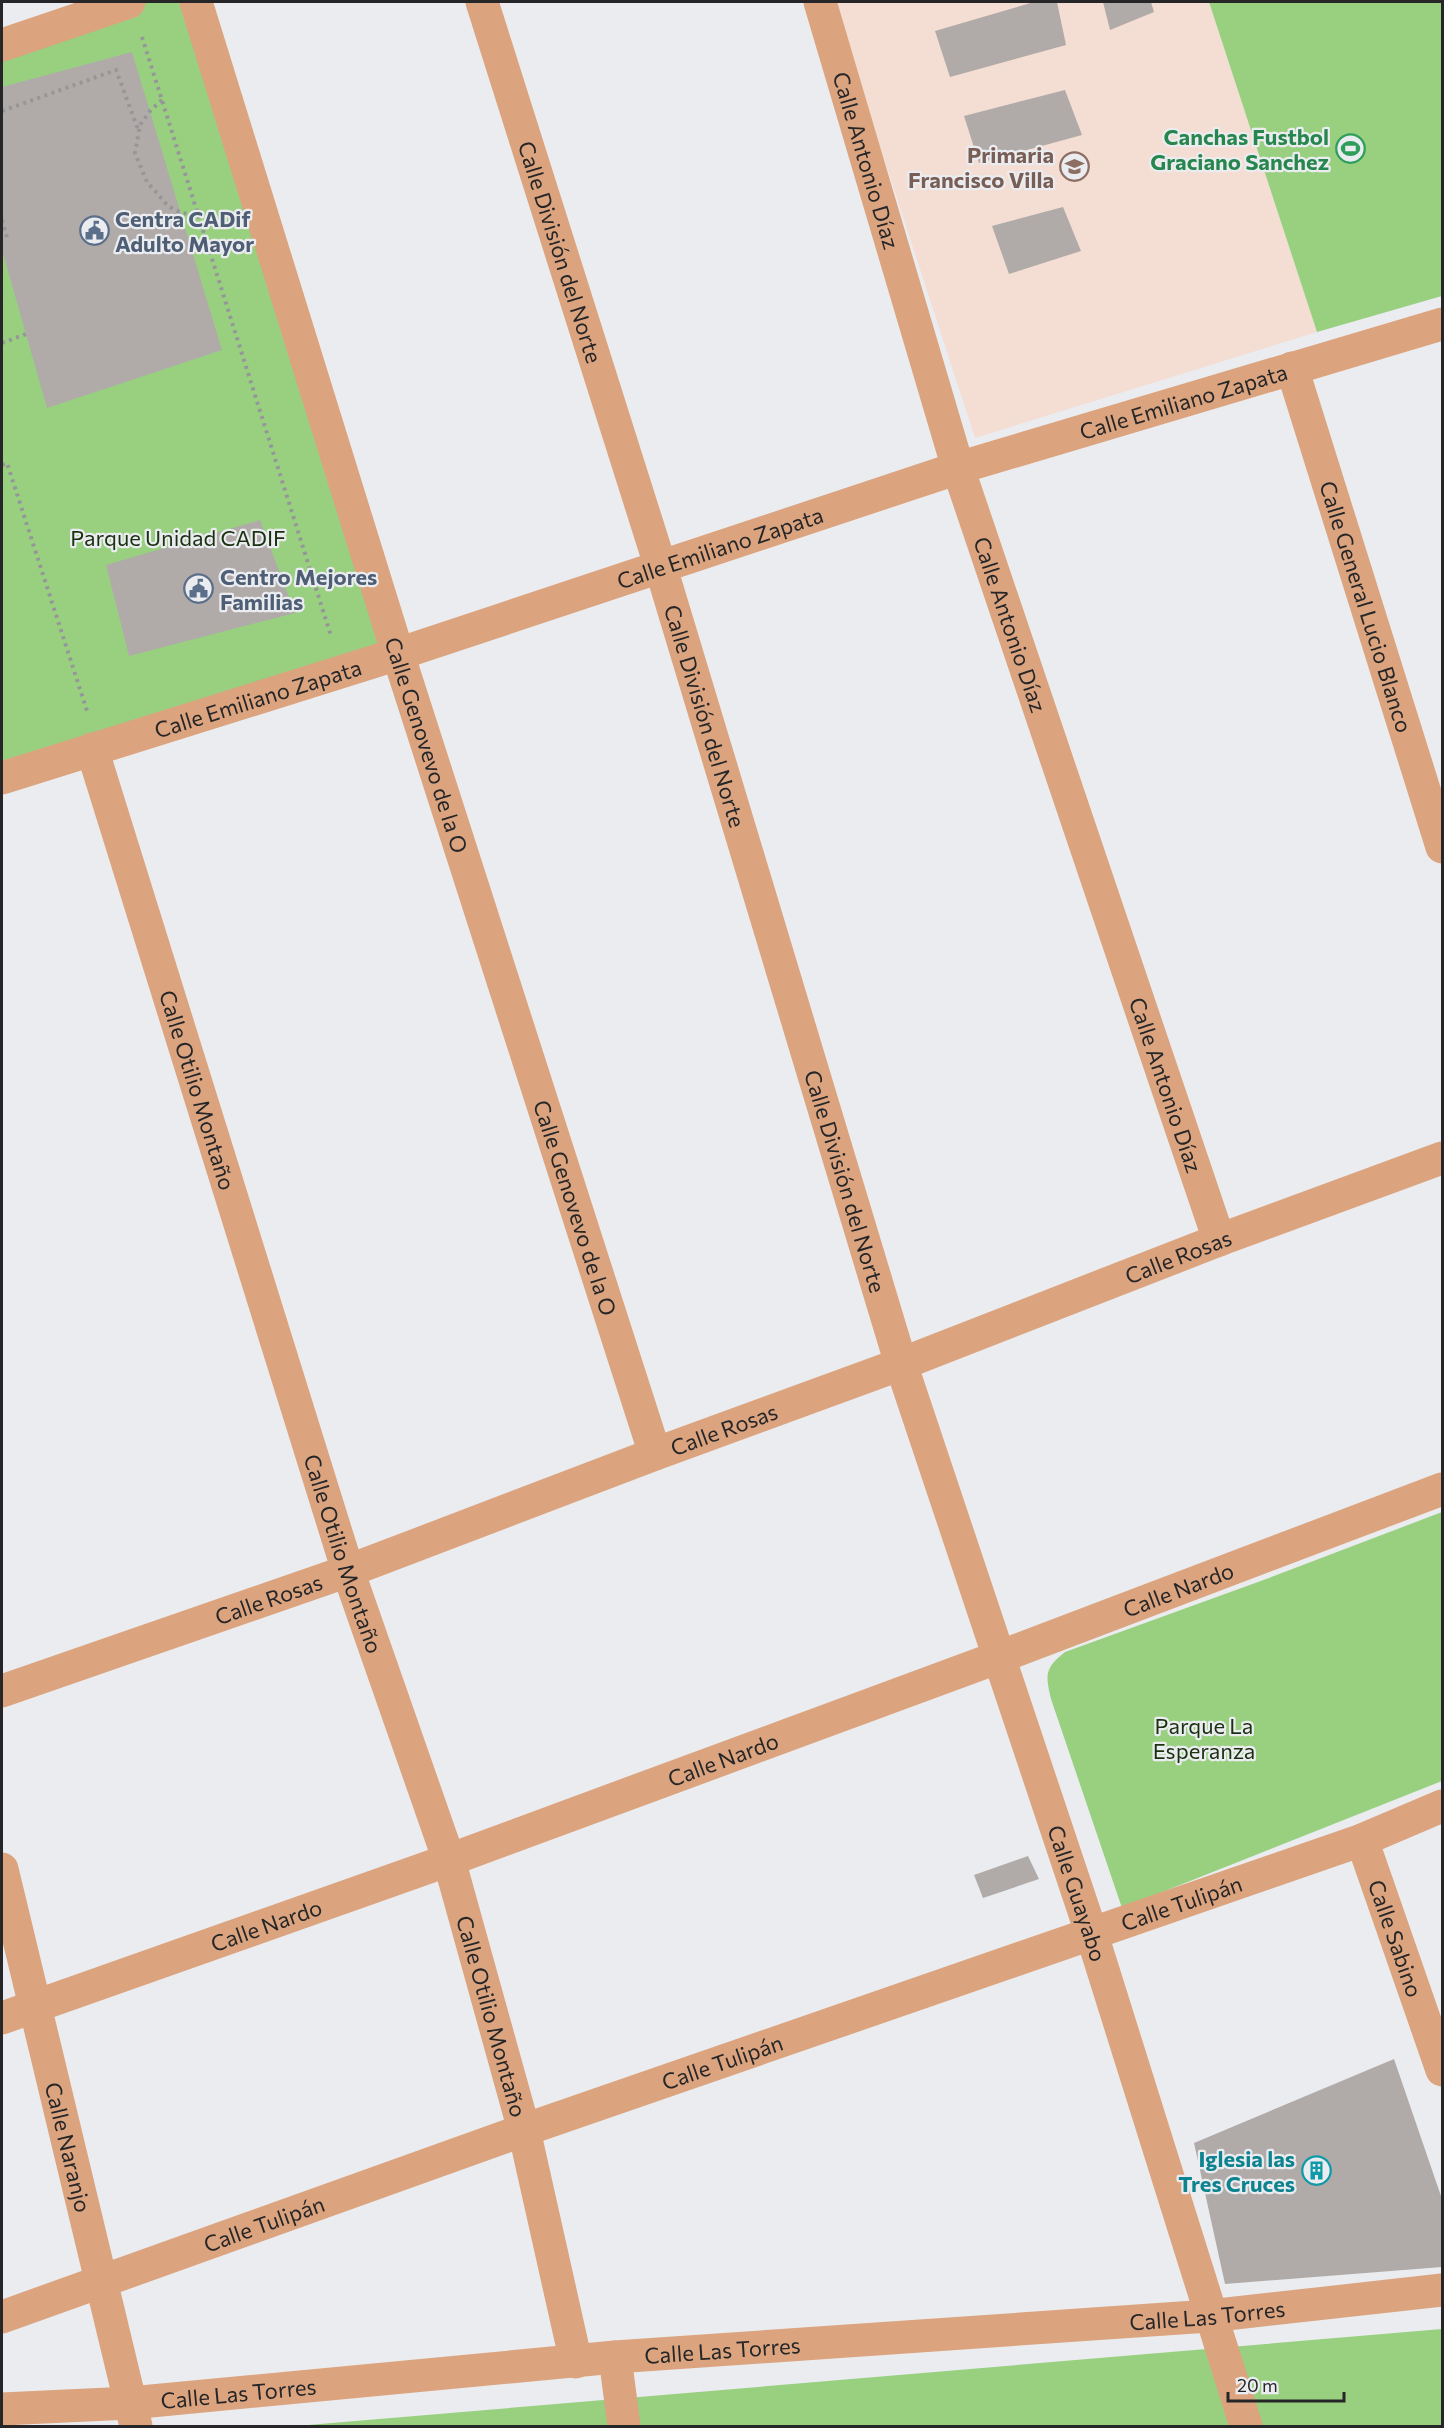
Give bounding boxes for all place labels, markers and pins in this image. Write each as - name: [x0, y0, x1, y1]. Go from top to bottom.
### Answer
- place label: Canchas Fustbol Graciano Sanchez: [1150, 123, 1329, 175]
- sports icon: Canchas Fustbol Graciano Sanchez: [1334, 133, 1366, 165]
- place label: Primaria Francisco Villa: [908, 141, 1054, 193]
- school or university icon: Primaria Francisco Villa: [1059, 151, 1091, 183]
- place label: Centra CADif Adulto Mayor: [115, 205, 254, 257]
- public building icon: Centra CADif Adulto Mayor: [78, 215, 110, 247]
- place label: Centro Mejores Familias: [220, 563, 377, 615]
- public building icon: Centro Mejores Familias: [183, 573, 215, 605]
- place label: Iglesia las Tres Cruces: [1178, 2145, 1295, 2197]
- building icon: Iglesia las Tres Cruces: [1300, 2155, 1332, 2187]

